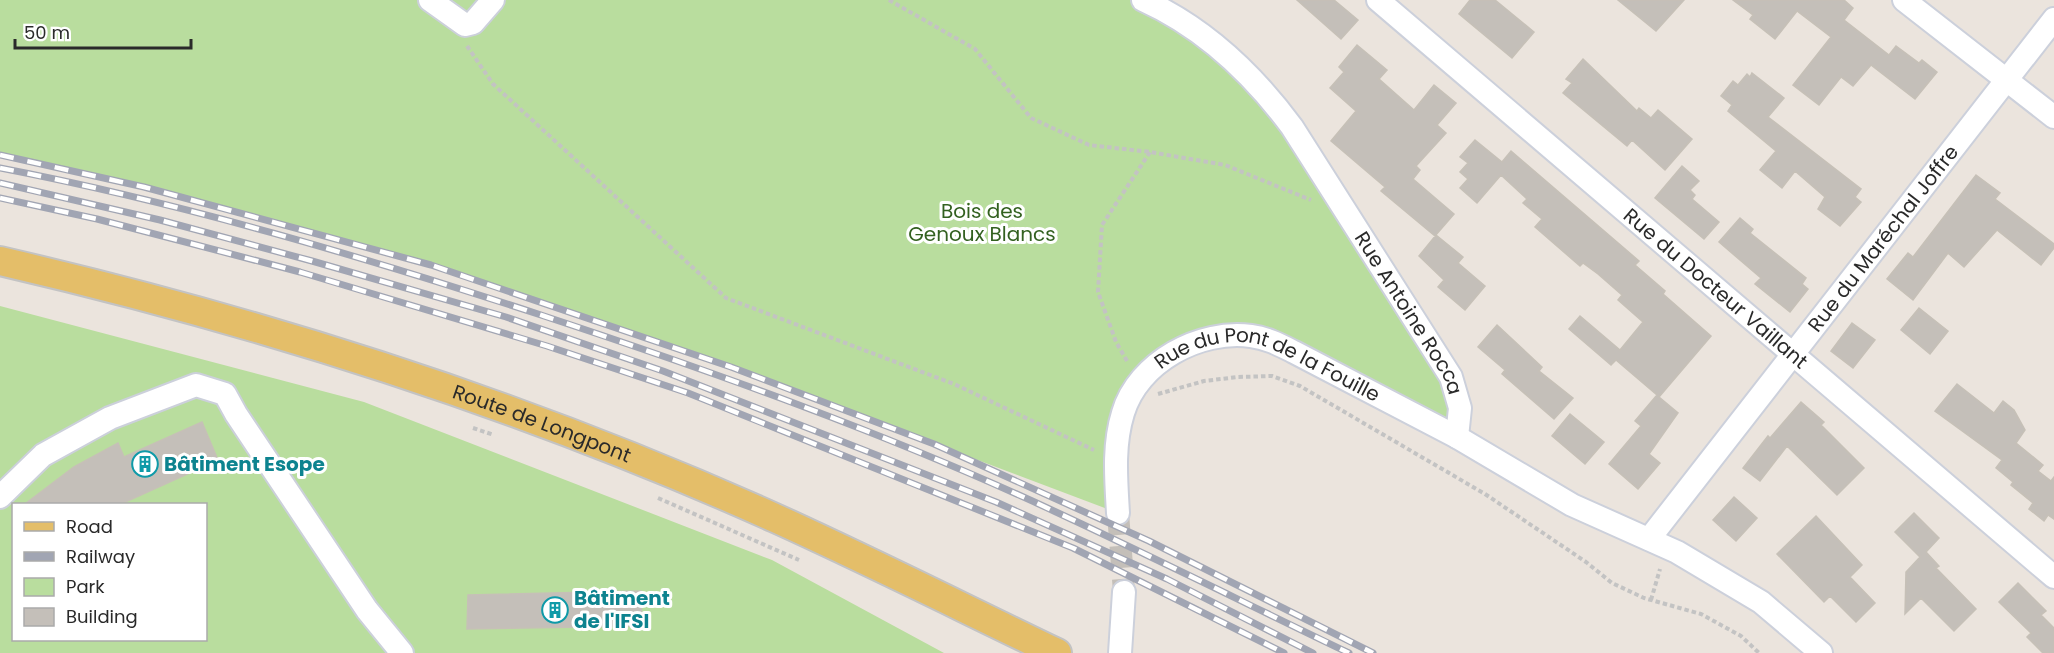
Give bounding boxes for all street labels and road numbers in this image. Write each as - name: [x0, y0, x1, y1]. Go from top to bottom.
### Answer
- street label: Rue du Maréchal Joffre: [1801, 139, 1965, 338]
- street label: Rue du Docteur Vaillant: [1618, 202, 1814, 375]
- street label: Rue Antoine Rocca: [1348, 226, 1469, 398]
- street label: Rue du Pont de la Fouille: [1148, 321, 1385, 408]
- street label: Route de Longpont: [449, 378, 635, 469]

